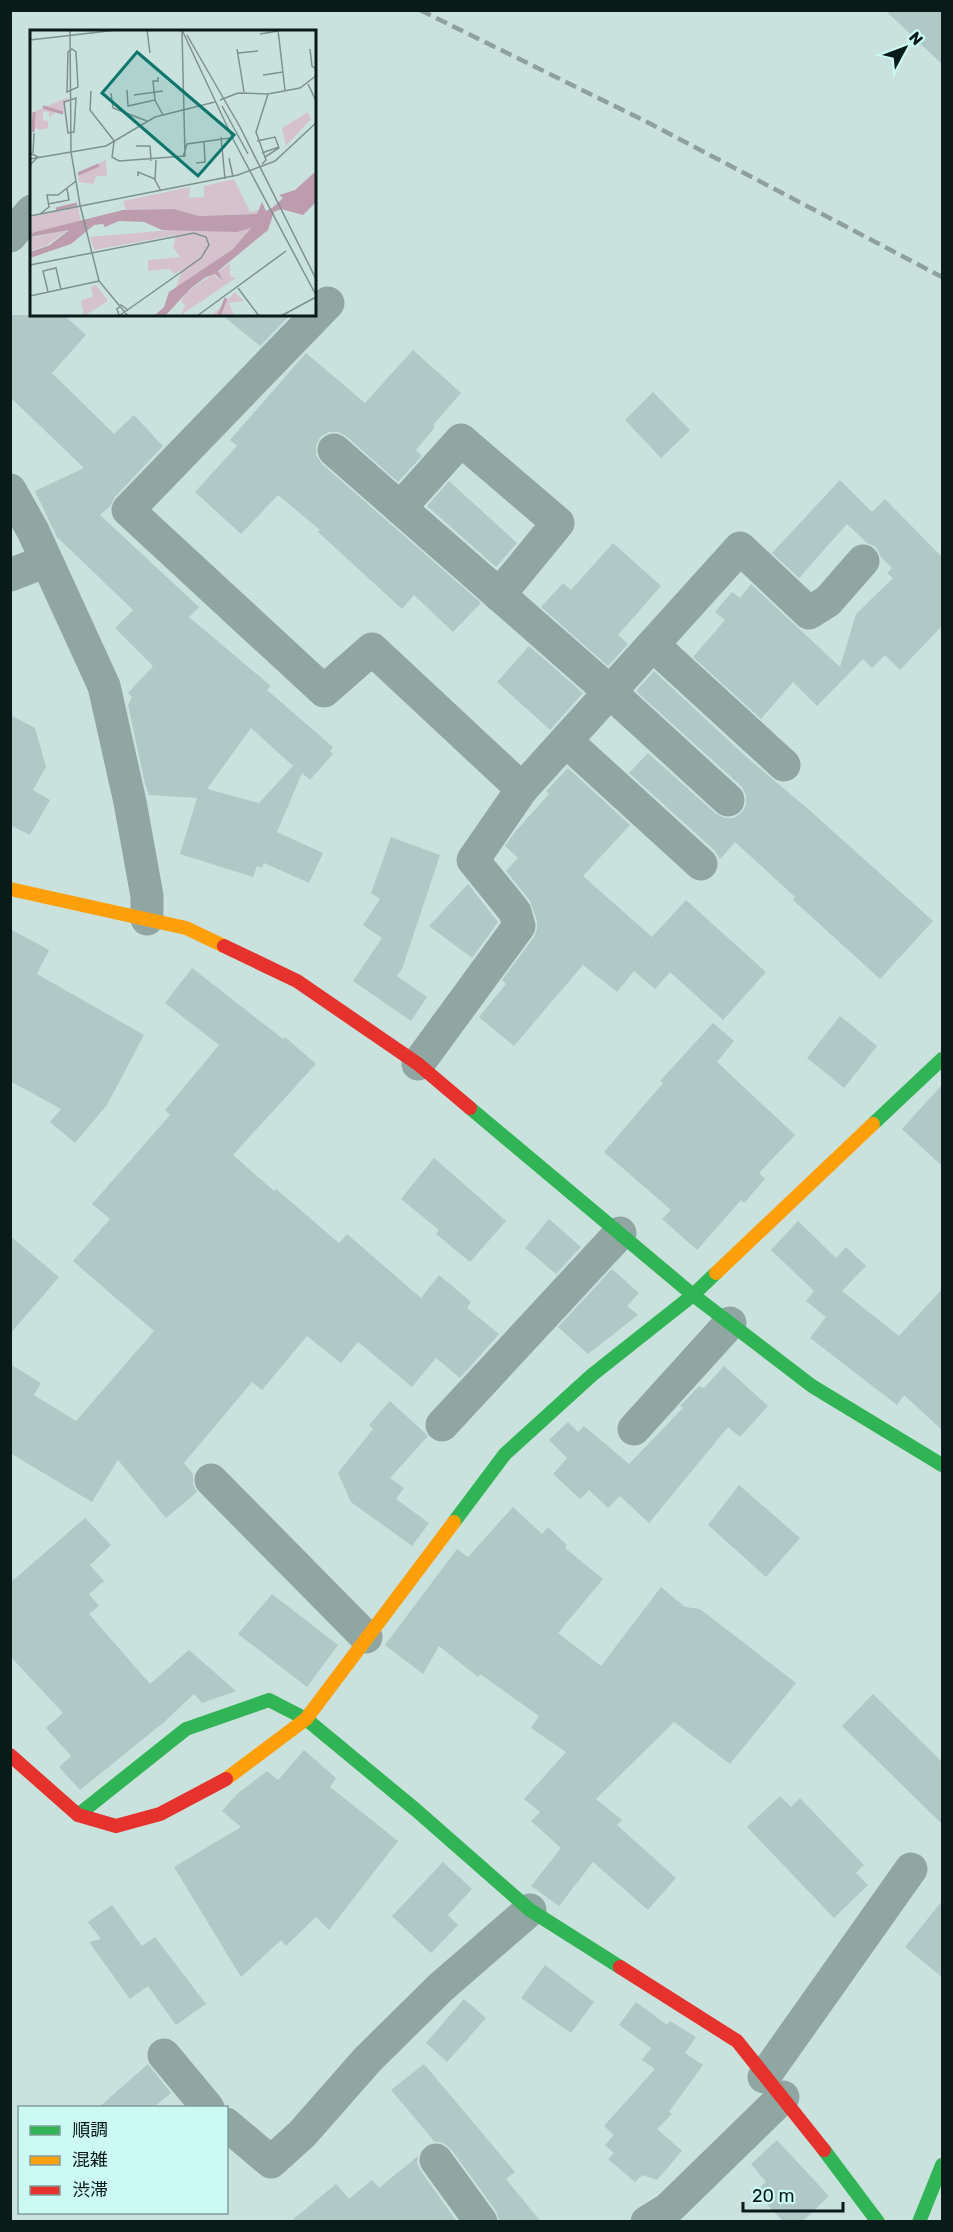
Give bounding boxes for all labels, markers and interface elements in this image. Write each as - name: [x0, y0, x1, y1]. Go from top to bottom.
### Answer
- north arrow: [875, 18, 935, 78]
- text: N: [905, 28, 927, 49]
- inset map: [30, 30, 316, 316]
- legend: [18, 2106, 228, 2214]
- text: 順調: [72, 2119, 108, 2141]
- text: 混雑: [72, 2149, 108, 2171]
- scale bar: [743, 2175, 844, 2213]
- text: 渋滞: [72, 2179, 108, 2201]
- text: 20 m: [752, 2185, 794, 2207]

